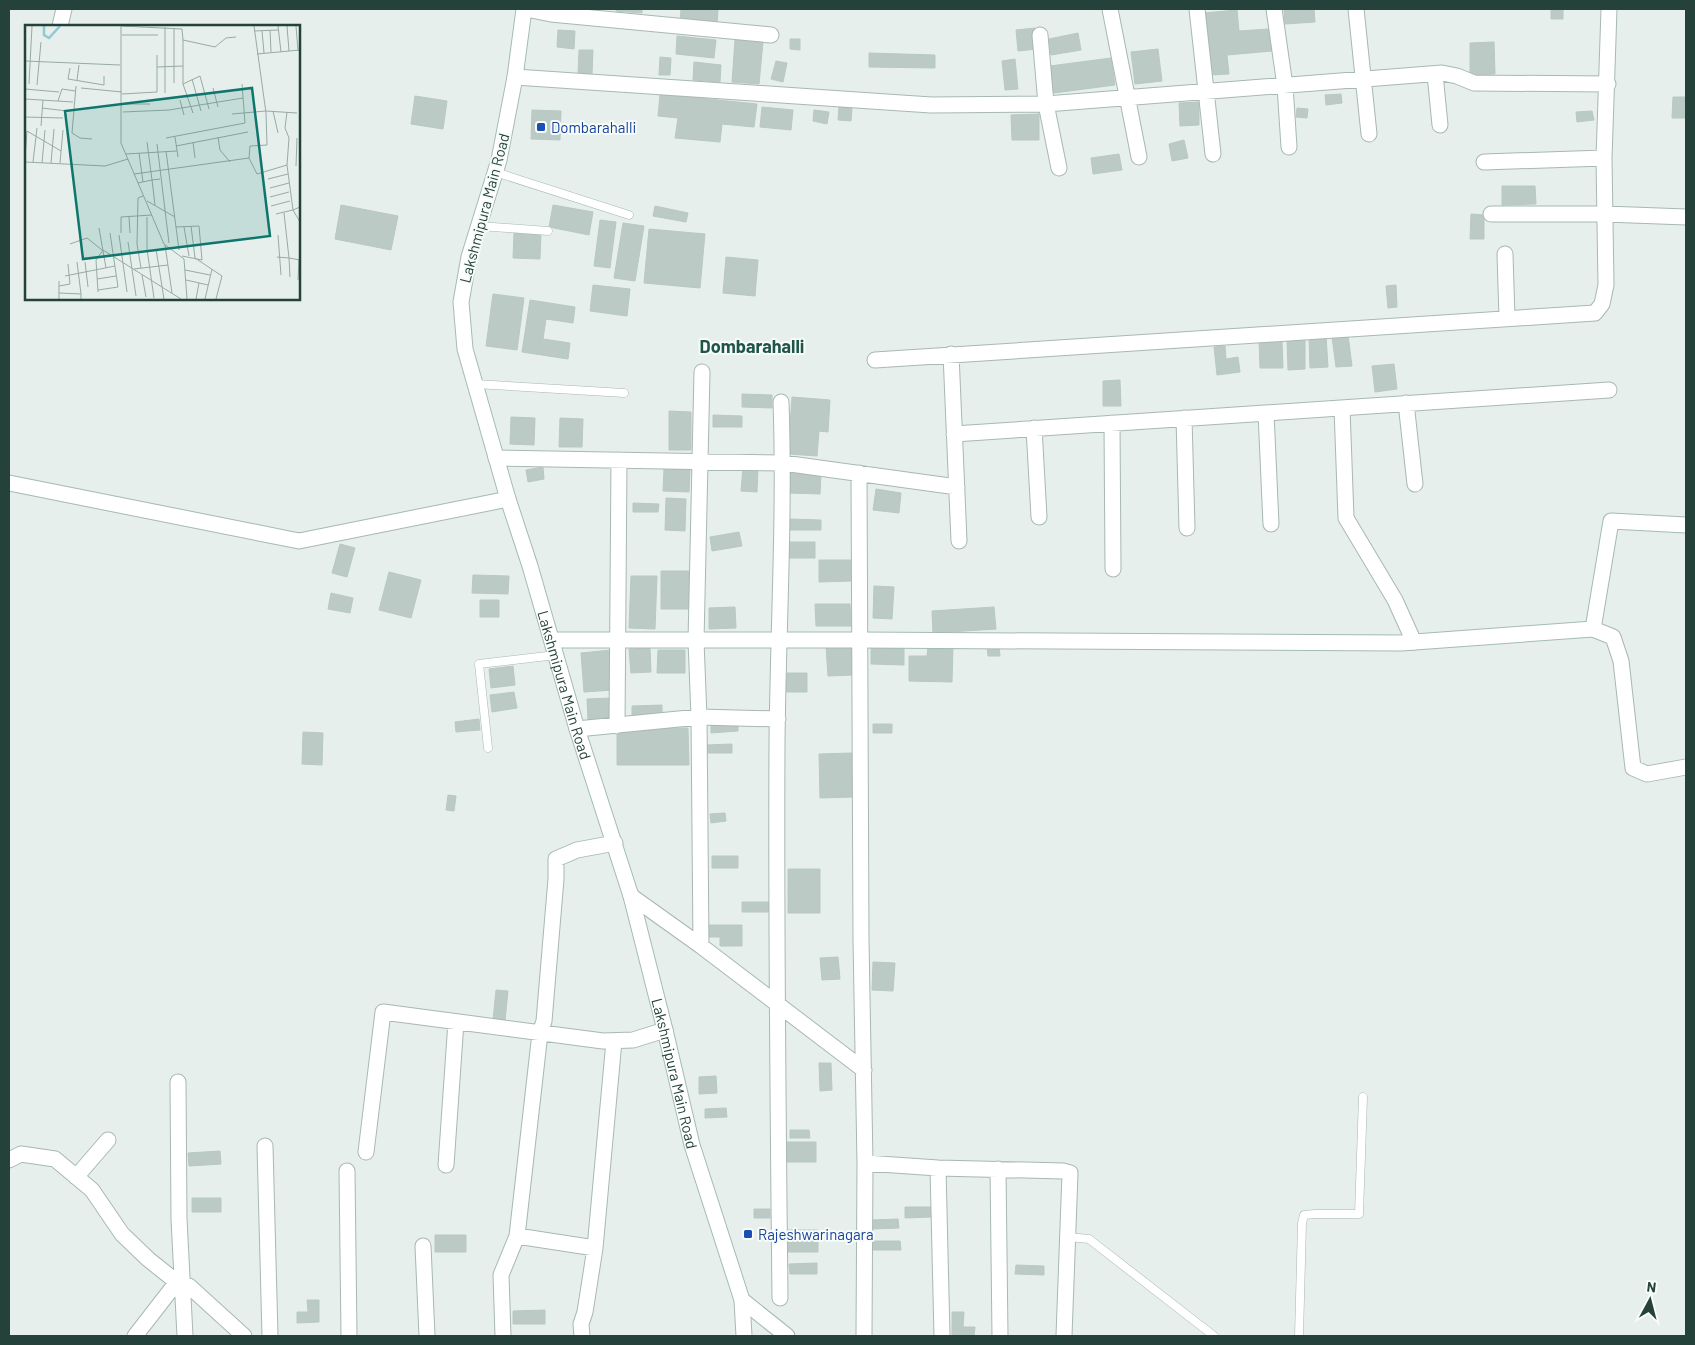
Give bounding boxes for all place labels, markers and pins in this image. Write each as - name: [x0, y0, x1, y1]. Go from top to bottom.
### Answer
- place label: Dombarahalli: [551, 118, 636, 136]
- marker: Dombarahalli: [535, 121, 547, 133]
- place label: Rajeshwarinagara: [758, 1225, 874, 1243]
- marker: Rajeshwarinagara: [742, 1228, 754, 1240]

